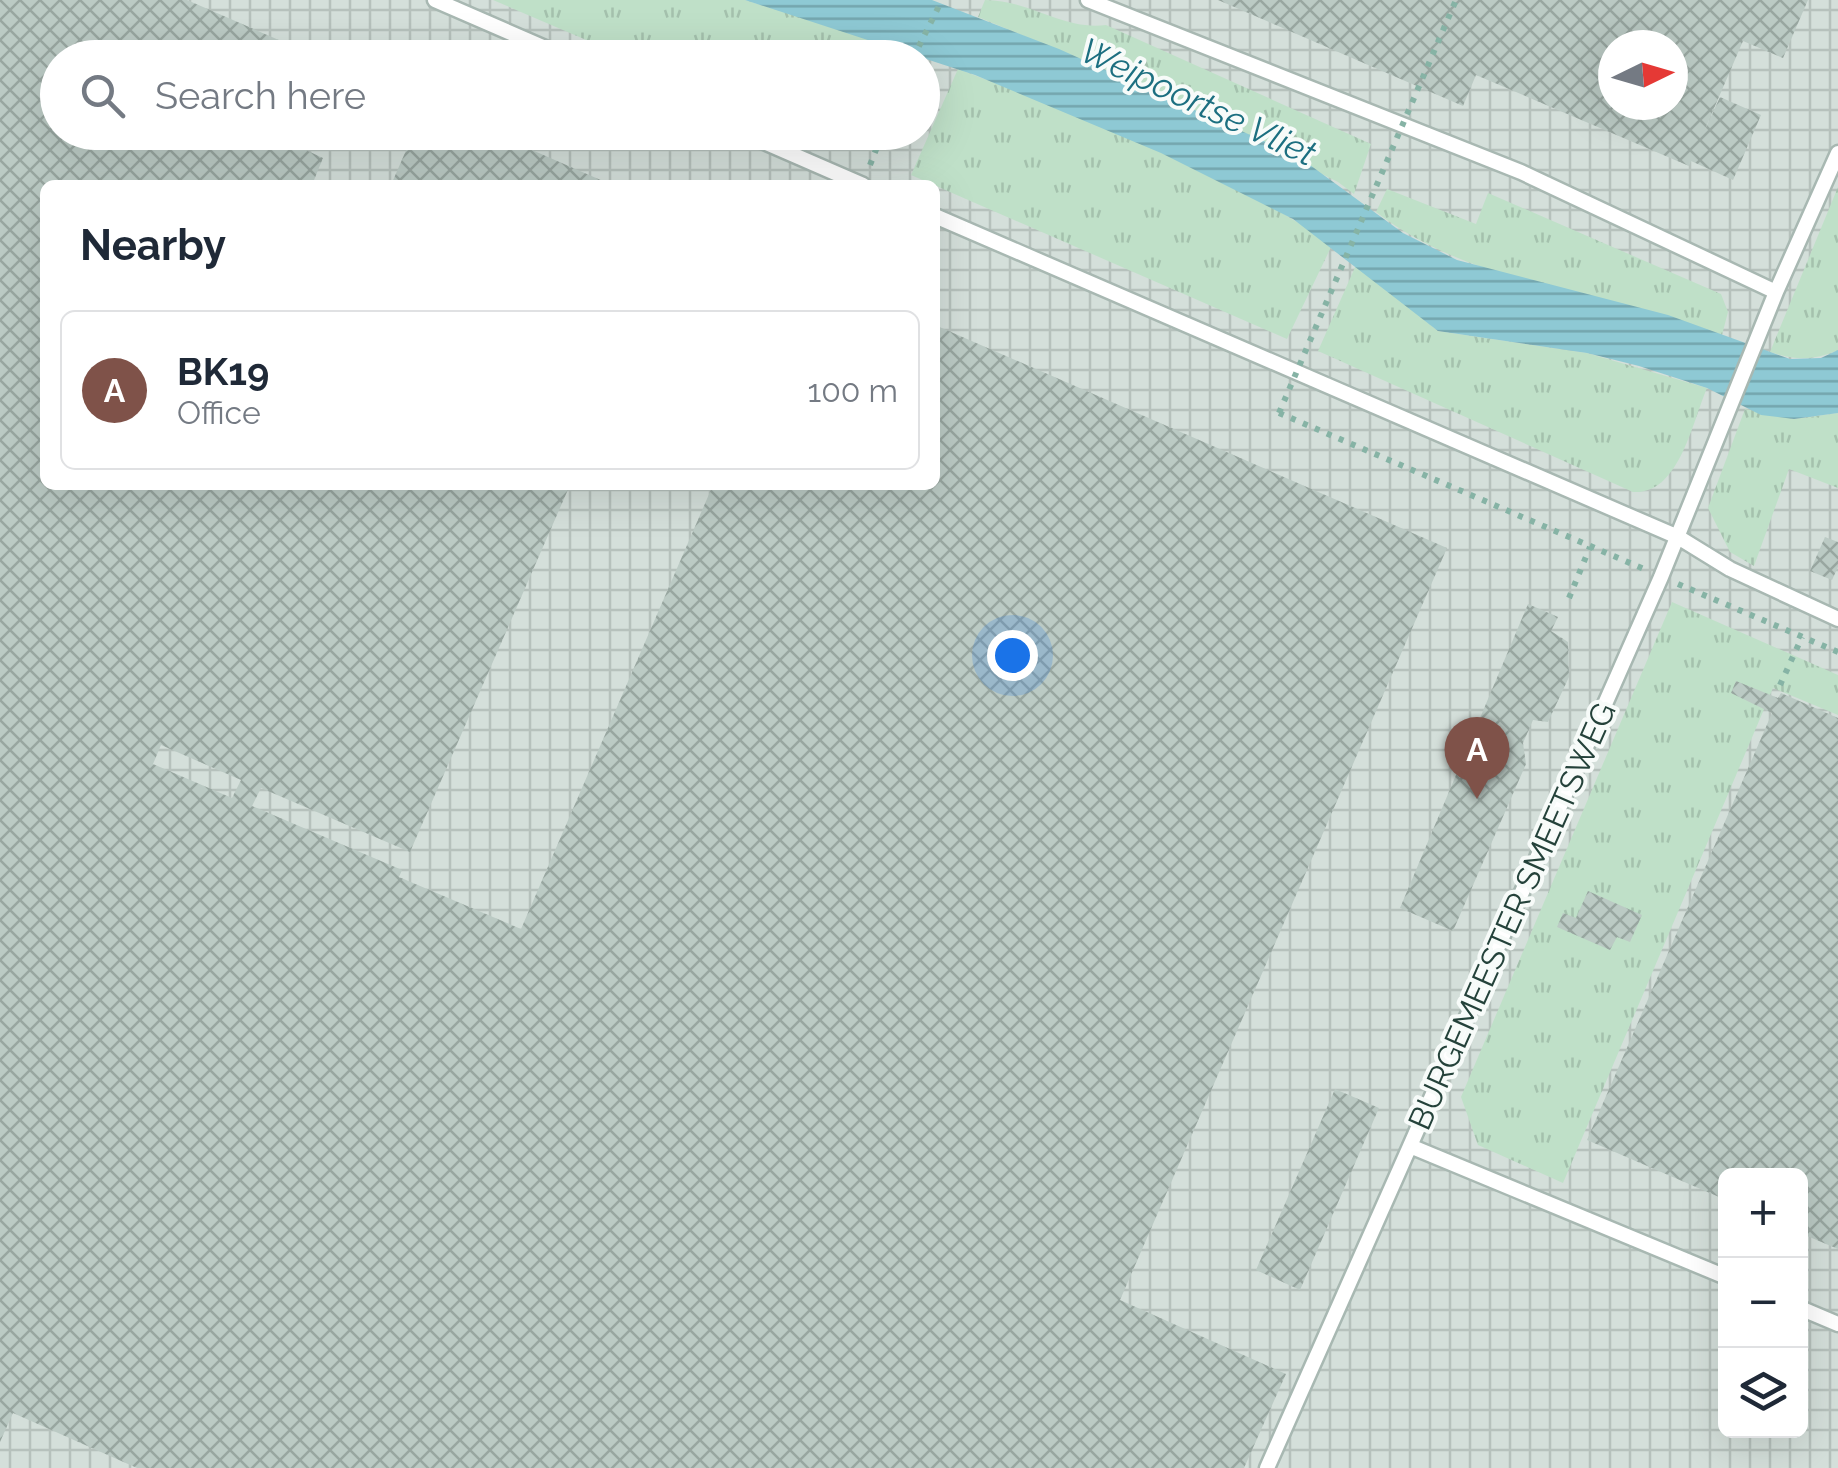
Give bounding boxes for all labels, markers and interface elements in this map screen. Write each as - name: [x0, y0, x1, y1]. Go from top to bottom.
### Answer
- water label: Weipoortse Vliet: [1074, 29, 1323, 174]
- north arrow: [1598, 30, 1688, 120]
- search box: [40, 40, 940, 150]
- icon: search: [75, 68, 130, 123]
- text: Search here: [155, 73, 366, 118]
- text: Nearby: [80, 221, 226, 270]
- text: BK19: [177, 349, 269, 394]
- text: A: [104, 372, 125, 409]
- text: 100 m: [808, 372, 898, 409]
- text: Office: [177, 394, 261, 431]
- your location: [987, 630, 1038, 681]
- street label: BURGEMEESTER SMEETSWEG: [1400, 697, 1623, 1135]
- pin: A: [1444, 716, 1510, 799]
- map controls: [1718, 1168, 1808, 1438]
- button: +: [1718, 1168, 1808, 1258]
- button: −: [1718, 1258, 1808, 1348]
- button: layers: [1718, 1348, 1808, 1438]

